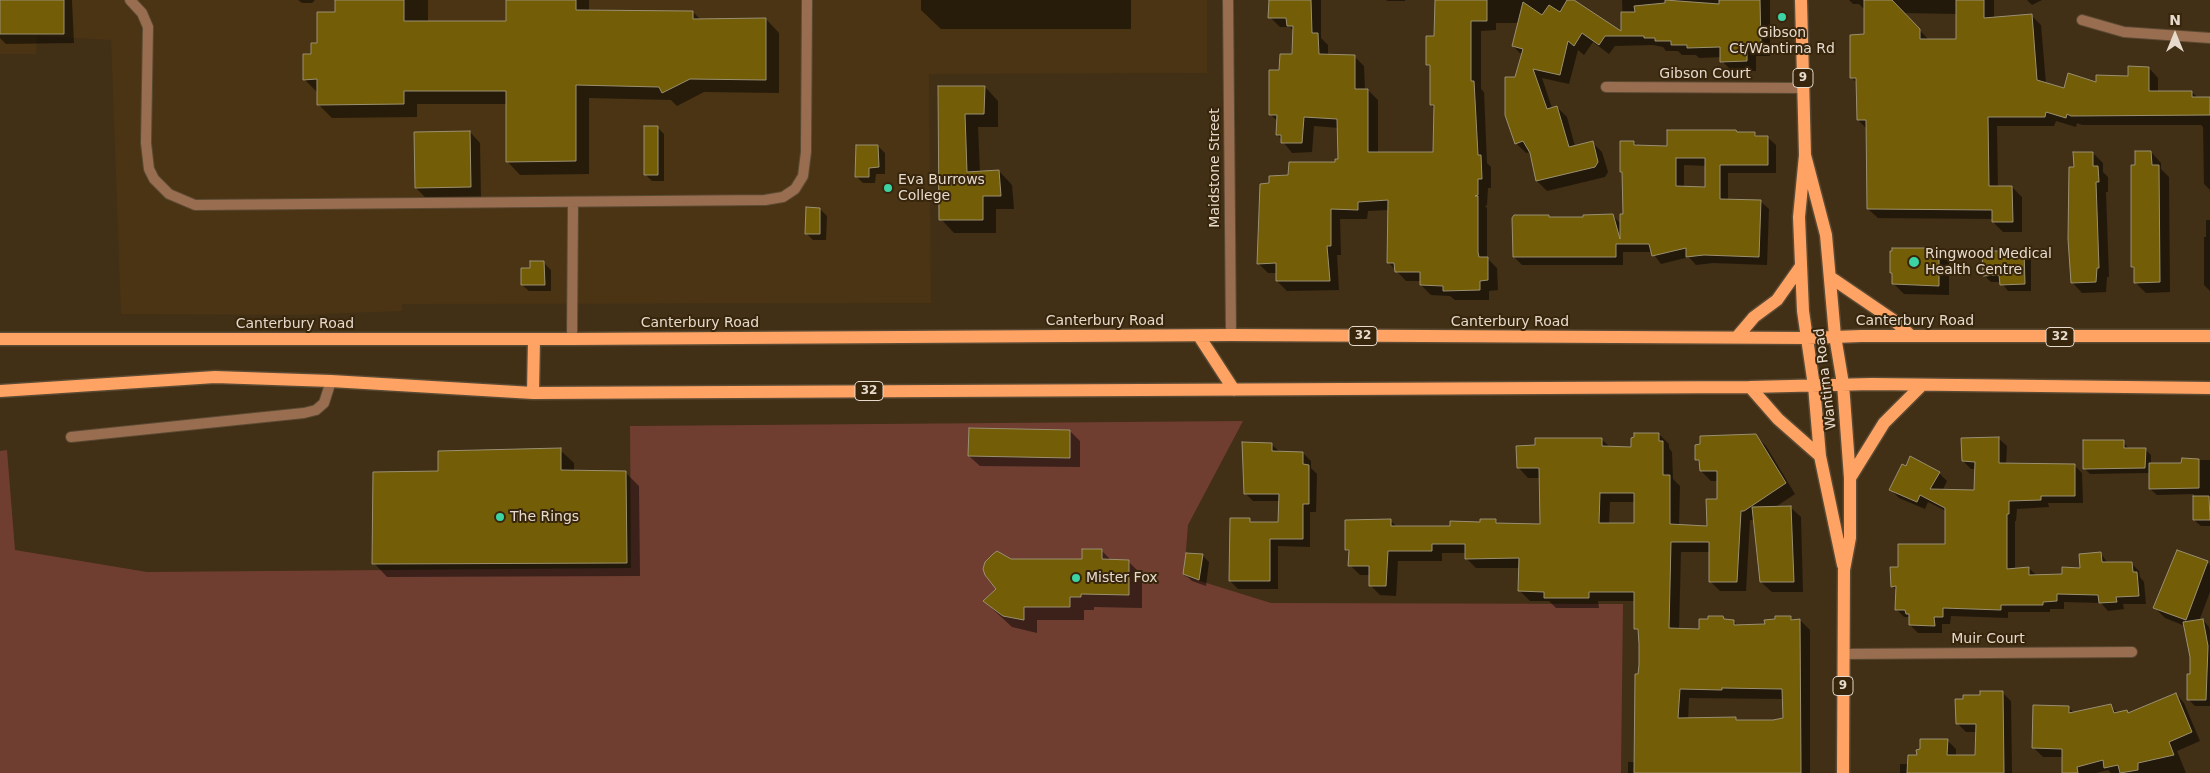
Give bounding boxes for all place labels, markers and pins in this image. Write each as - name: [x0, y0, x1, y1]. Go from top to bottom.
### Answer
- marker: Gibson Ct/Wantirna Rd: [1776, 11, 1788, 23]
- place label: Gibson Ct/Wantirna Rd: [1729, 25, 1835, 58]
- place label: Eva Burrows College: [898, 172, 985, 204]
- marker: Eva Burrows College: [882, 182, 894, 194]
- place label: Ringwood Medical Health Centre: [1925, 246, 2052, 278]
- marker: Ringwood Medical Health Centre: [1907, 255, 1921, 269]
- place label: The Rings: [510, 509, 579, 525]
- marker: The Rings: [494, 511, 506, 523]
- place label: Mister Fox: [1086, 570, 1158, 586]
- marker: Mister Fox: [1070, 572, 1082, 584]

